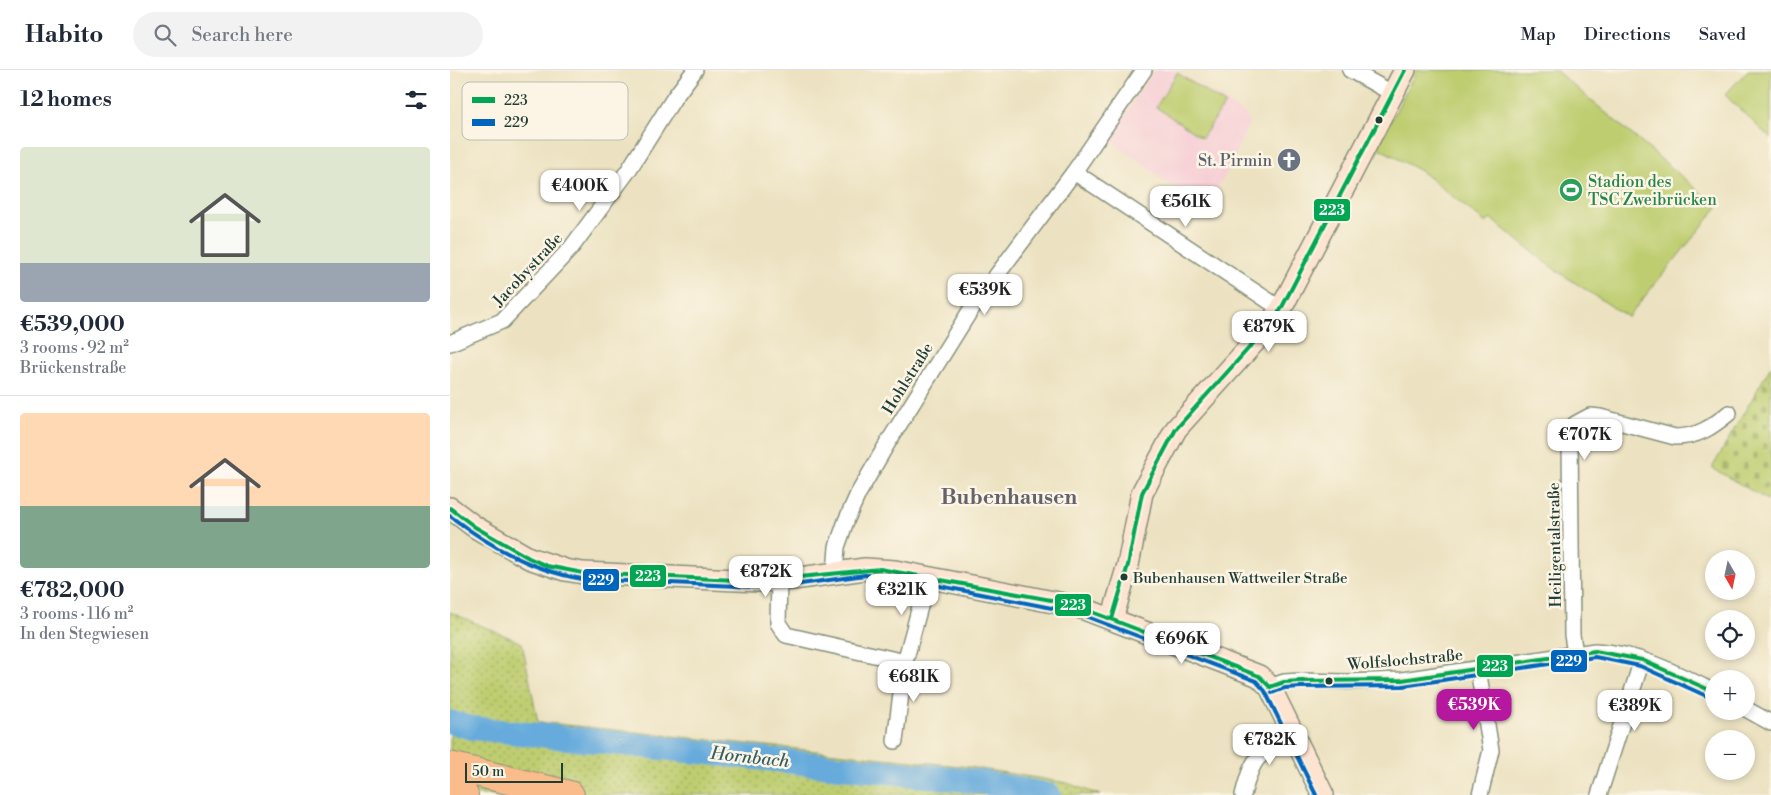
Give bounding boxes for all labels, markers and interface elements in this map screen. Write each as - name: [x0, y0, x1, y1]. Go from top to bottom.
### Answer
- search box: [133, 12, 483, 57]
- text: Habito: [25, 20, 103, 50]
- icon: search: [151, 21, 179, 49]
- text: Search here: [191, 23, 293, 47]
- text: Map: [1520, 23, 1556, 46]
- text: Directions: [1584, 23, 1671, 46]
- text: Saved: [1699, 23, 1746, 46]
- legend: [462, 82, 628, 140]
- icon: filters: [402, 86, 430, 114]
- text: 12 homes: [20, 87, 112, 113]
- text: 223: [504, 92, 528, 110]
- text: 229: [504, 114, 528, 132]
- unlabelled marker: [1374, 115, 1384, 125]
- church icon: St. Pirmin: [1276, 147, 1302, 173]
- place label: St. Pirmin: [1198, 151, 1272, 171]
- pin: €400K: [545, 170, 615, 212]
- place label: Stadion des TSC Zweibrücken: [1588, 172, 1717, 210]
- text: €400K: [551, 176, 609, 196]
- sports icon: Stadion des TSC Zweibrücken: [1558, 177, 1584, 203]
- icon: home: [180, 180, 270, 270]
- pin: €561K: [1151, 186, 1221, 228]
- text: €561K: [1161, 192, 1211, 212]
- line badge: 223: [1313, 198, 1351, 222]
- text: 223: [1319, 202, 1345, 220]
- street label: Jacobystraße: [488, 229, 567, 311]
- pin: €539K: [950, 274, 1020, 316]
- text: €539K: [958, 280, 1012, 300]
- pin: €879K: [1234, 310, 1304, 353]
- text: €539,000: [20, 312, 125, 338]
- text: €879K: [1243, 317, 1295, 337]
- text: 3 rooms · 92 m²: [20, 338, 129, 358]
- street label: Hohlstraße: [878, 339, 938, 418]
- text: Brückenstraße: [20, 358, 126, 378]
- pin: €707K: [1550, 418, 1620, 461]
- text: €707K: [1558, 425, 1612, 445]
- icon: home: [180, 445, 270, 535]
- street label: Heiligentalstraße: [1544, 482, 1566, 608]
- district label: Bubenhausen: [941, 485, 1077, 511]
- north arrow: [1705, 550, 1755, 600]
- map controls: [1705, 550, 1755, 780]
- pin: €872K: [731, 556, 801, 598]
- text: €872K: [740, 562, 792, 582]
- line badge: 223: [629, 564, 667, 588]
- line badge: 229: [582, 568, 620, 592]
- text: 223: [635, 568, 661, 586]
- place label: Bubenhausen Wattweiler Straße: [1132, 569, 1348, 588]
- text: 229: [588, 572, 614, 590]
- marker: Bubenhausen Wattweiler Straße: [1119, 572, 1129, 582]
- pin: €321K: [867, 574, 937, 616]
- text: €782,000: [20, 578, 125, 604]
- text: €321K: [877, 580, 927, 600]
- line badge: 223: [1054, 593, 1092, 617]
- text: 223: [1060, 597, 1086, 615]
- text: 3 rooms · 116 m²: [20, 604, 133, 624]
- button: locate: [1705, 610, 1755, 660]
- pin: €696K: [1147, 622, 1217, 665]
- text: In den Stegwiesen: [20, 624, 149, 644]
- text: €696K: [1155, 629, 1209, 649]
- street label: Wolfslochstraße: [1345, 645, 1464, 675]
- line badge: 229: [1550, 649, 1588, 673]
- text: 229: [1556, 653, 1582, 671]
- line badge: 223: [1476, 654, 1514, 678]
- text: 223: [1482, 658, 1508, 676]
- pin: €681K: [879, 660, 949, 703]
- text: €681K: [888, 667, 940, 687]
- button: +: [1705, 670, 1755, 720]
- unlabelled marker: [1324, 676, 1334, 686]
- pin: €539K: [1439, 688, 1509, 731]
- pin: €389K: [1600, 690, 1670, 732]
- text: €539K: [1447, 695, 1501, 715]
- text: €389K: [1608, 696, 1662, 716]
- pin: €782K: [1235, 724, 1305, 766]
- text: €782K: [1244, 730, 1296, 750]
- button: −: [1705, 730, 1755, 780]
- water label: Hornbach: [708, 742, 792, 773]
- scale bar: [465, 760, 562, 783]
- text: 50 m: [472, 763, 504, 781]

